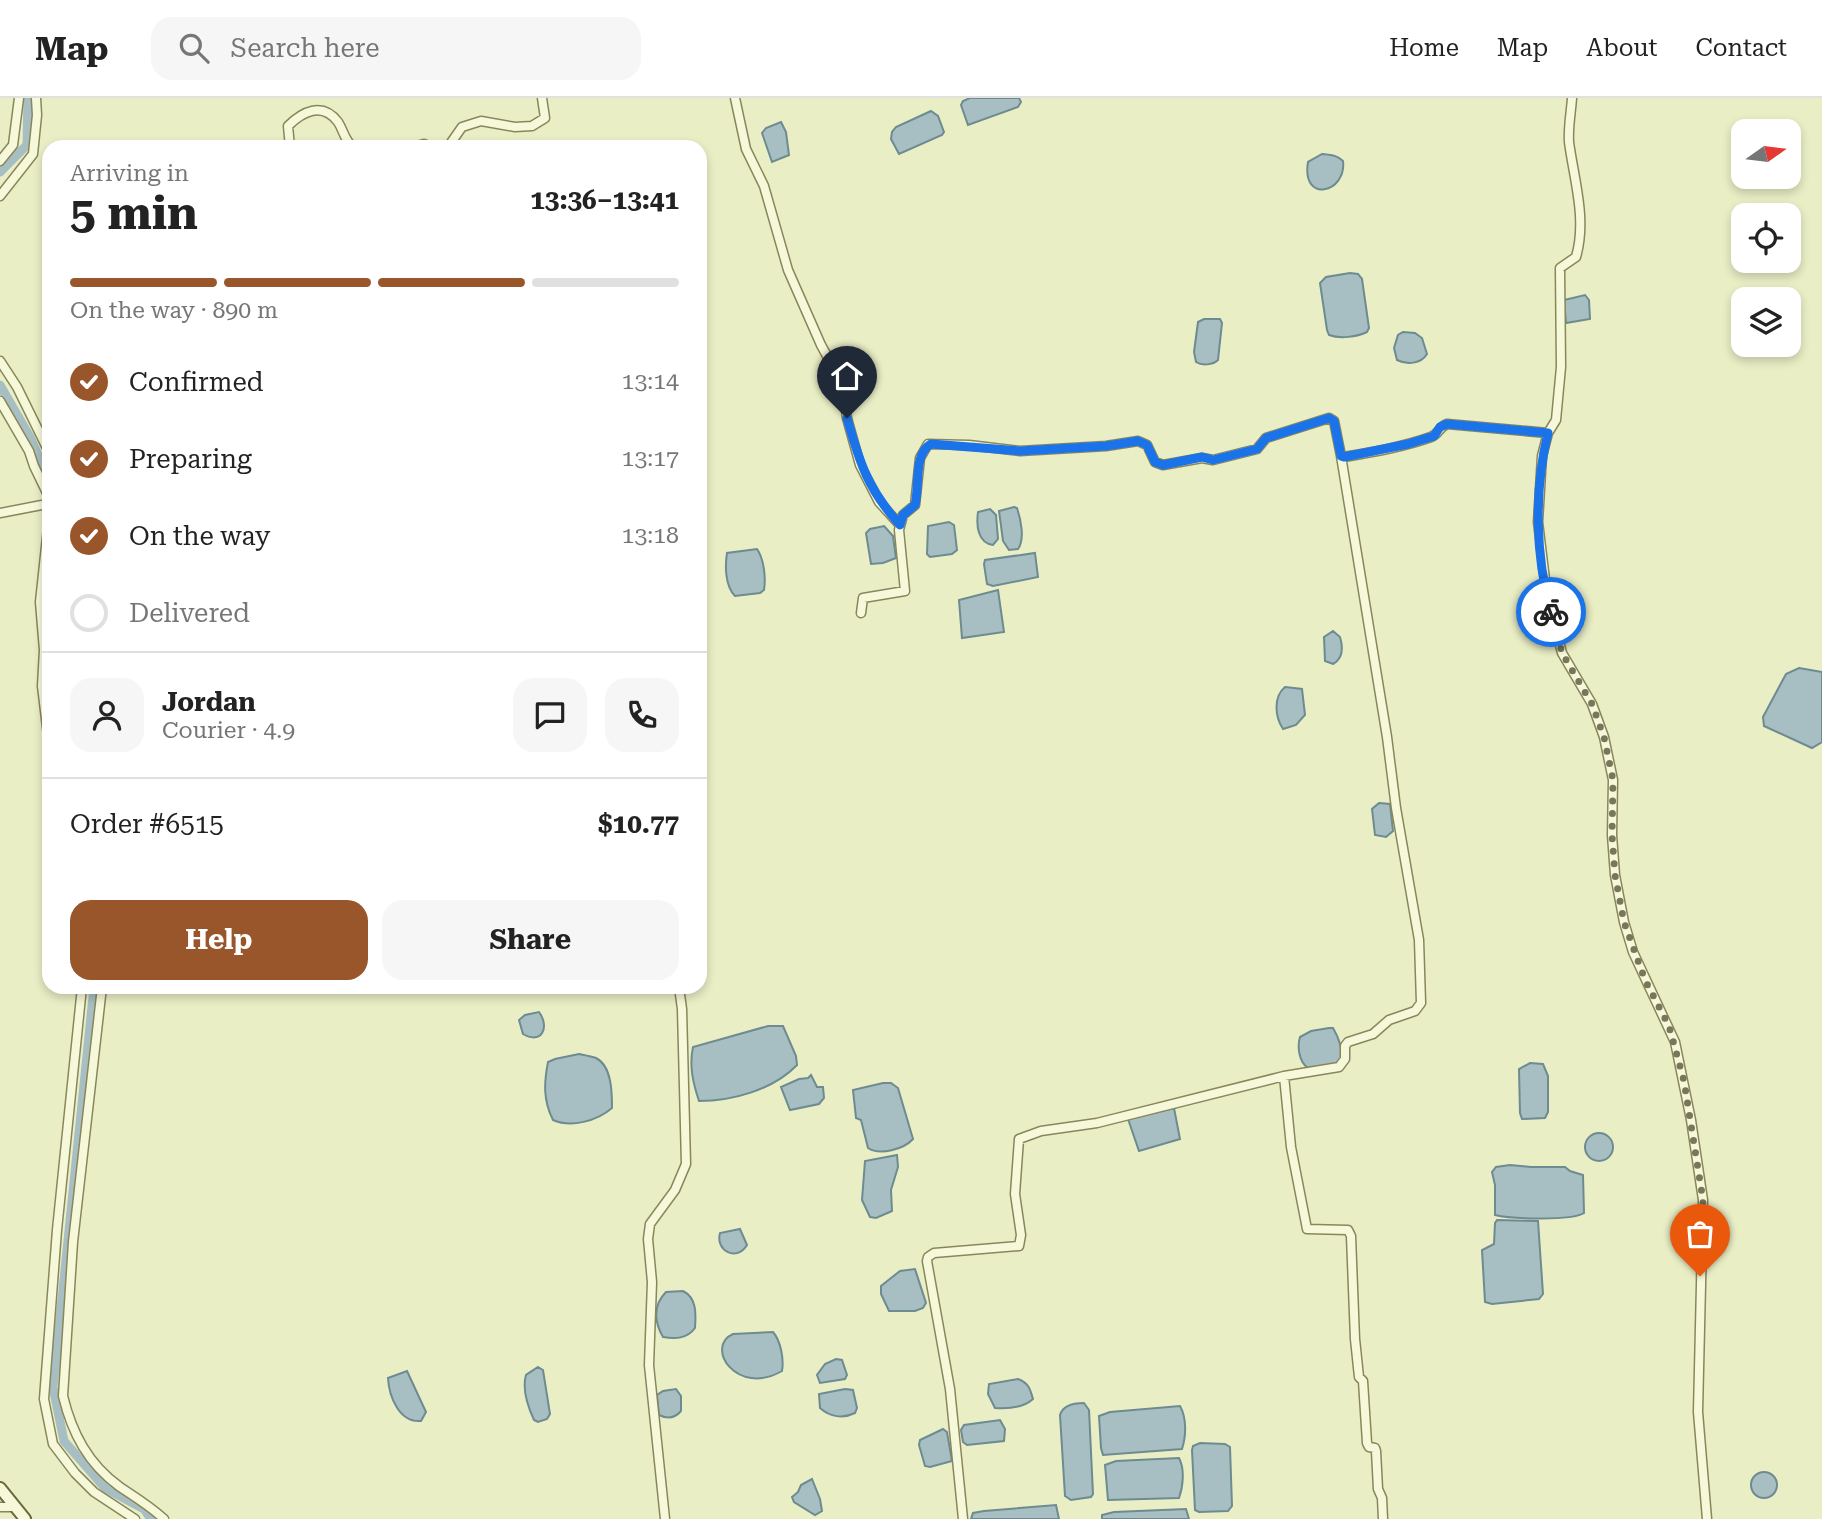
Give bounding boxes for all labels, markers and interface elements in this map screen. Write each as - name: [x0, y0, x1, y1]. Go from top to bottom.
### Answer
- search box: [151, 17, 641, 80]
- text: Map: [35, 29, 109, 68]
- icon: search: [175, 29, 213, 67]
- text: Search here: [231, 33, 380, 63]
- text: Home: [1389, 34, 1459, 62]
- text: Map: [1497, 34, 1548, 62]
- text: About: [1586, 34, 1657, 62]
- text: Contact: [1695, 34, 1787, 62]
- north arrow: [1731, 119, 1801, 189]
- map controls: [1731, 119, 1801, 357]
- text: Arriving in: [70, 160, 189, 187]
- text: 13:36–13:41: [530, 185, 679, 215]
- text: 5 min: [70, 186, 198, 240]
- button: locate: [1731, 203, 1801, 273]
- button: layers: [1731, 287, 1801, 357]
- text: On the way · 890 m: [70, 297, 278, 324]
- pin: [817, 346, 877, 418]
- icon: home: [828, 357, 866, 395]
- icon: check: [70, 363, 108, 401]
- text: Confirmed: [129, 367, 264, 397]
- text: 13:14: [622, 368, 679, 395]
- icon: check: [70, 440, 108, 478]
- text: Preparing: [129, 444, 252, 474]
- text: 13:17: [622, 445, 679, 472]
- icon: check: [70, 517, 108, 555]
- text: On the way: [129, 521, 270, 551]
- text: 13:18: [622, 522, 679, 549]
- courier: [1516, 577, 1586, 647]
- icon: bike: [1532, 593, 1570, 631]
- text: Delivered: [129, 598, 250, 628]
- button: person: [70, 678, 144, 752]
- button: chat: [513, 678, 587, 752]
- button: phone: [605, 678, 679, 752]
- text: Jordan: [162, 687, 256, 717]
- text: Courier · 4.9: [162, 717, 295, 744]
- text: Order #6515: [70, 809, 224, 839]
- text: $10.77: [598, 809, 679, 839]
- button: Help: [70, 900, 368, 980]
- button: Share: [382, 900, 679, 980]
- pin: [1670, 1204, 1730, 1276]
- icon: bag: [1681, 1215, 1719, 1253]

